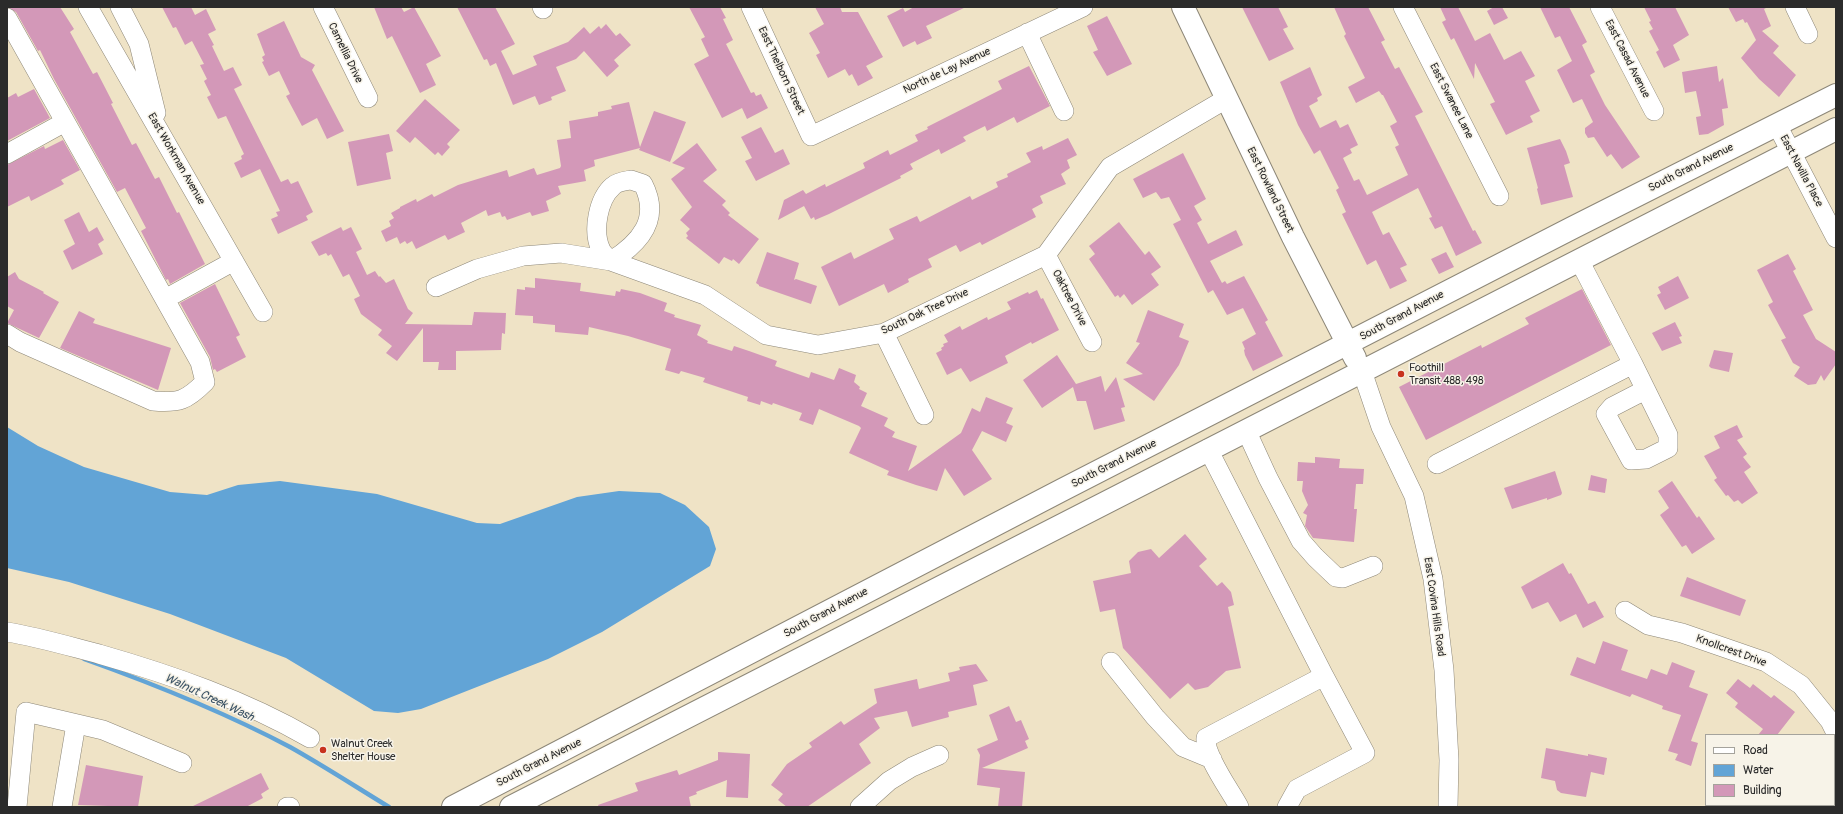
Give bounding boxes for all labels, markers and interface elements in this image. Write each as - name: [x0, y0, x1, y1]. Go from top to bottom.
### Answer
- street label: East Casad Avenue: [1602, 18, 1652, 100]
- street label: Camellia Drive: [325, 21, 365, 85]
- street label: East Thelborn Street: [755, 25, 807, 117]
- street label: North de Lay Avenue: [901, 45, 993, 97]
- street label: East Swanee Lane: [1426, 61, 1476, 141]
- street label: East Workman Avenue: [144, 111, 208, 207]
- street label: East Navilla Place: [1776, 133, 1826, 209]
- street label: South Grand Avenue: [1646, 141, 1736, 195]
- street label: East Rowland Street: [1244, 145, 1296, 235]
- street label: Oaktree Drive: [1049, 268, 1089, 328]
- street label: South Oak Tree Drive: [879, 286, 971, 338]
- street label: South Grand Avenue: [1358, 288, 1446, 344]
- place label: Foothill Transit 488, 498: [1409, 361, 1483, 387]
- marker: Foothill Transit 488, 498: [1396, 369, 1406, 379]
- street label: South Grand Avenue: [1069, 437, 1159, 491]
- street label: East Covina Hills Road: [1421, 557, 1447, 657]
- street label: South Grand Avenue: [782, 585, 870, 641]
- street label: Knollcrest Drive: [1694, 632, 1768, 670]
- water label: Walnut Creek Wash: [162, 671, 256, 725]
- legend: [1705, 734, 1835, 806]
- street label: South Grand Avenue: [494, 736, 584, 790]
- place label: Walnut Creek Shelter House: [331, 737, 396, 763]
- text: Road: [1743, 743, 1768, 758]
- marker: Walnut Creek Shelter House: [318, 745, 328, 755]
- text: Water: [1743, 763, 1774, 778]
- text: Building: [1743, 783, 1782, 798]

